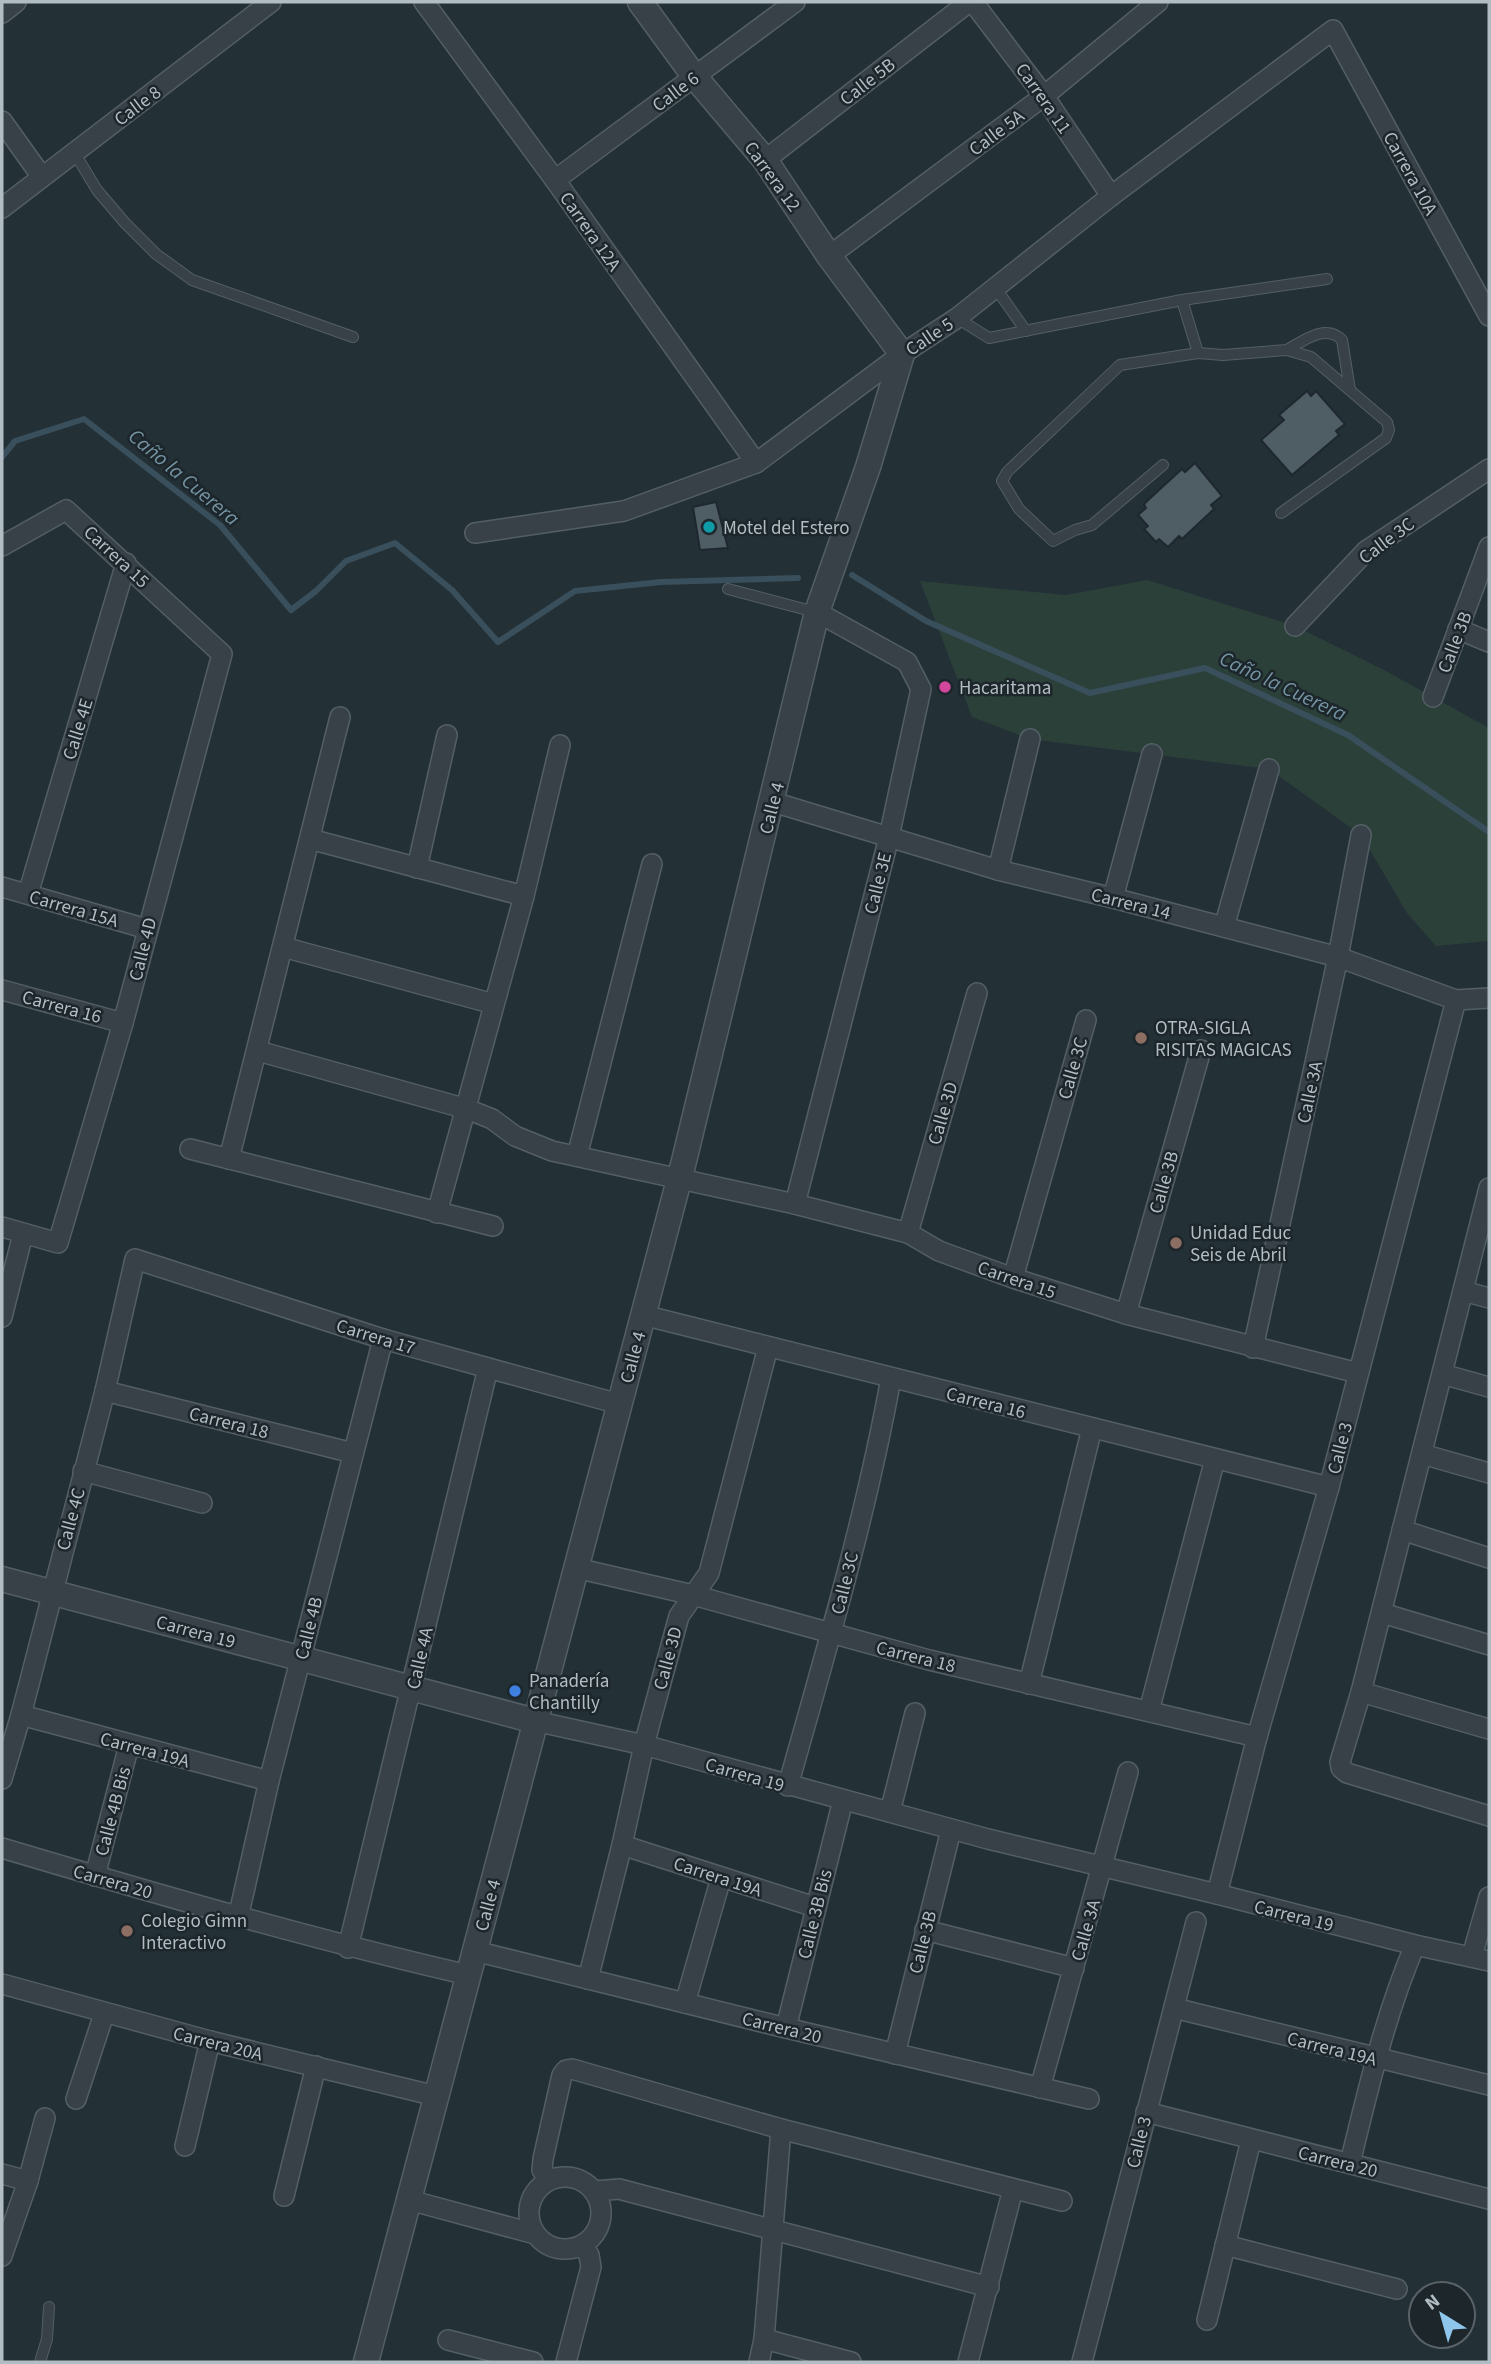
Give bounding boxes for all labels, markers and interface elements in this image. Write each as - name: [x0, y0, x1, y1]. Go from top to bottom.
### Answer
- street label: Calle 5B: [834, 52, 901, 113]
- street label: Carrera 11: [1008, 58, 1077, 140]
- street label: Calle 6: [647, 66, 705, 119]
- street label: Calle 8: [109, 80, 167, 133]
- street label: Calle 5A: [964, 103, 1031, 163]
- street label: Carrera 10A: [1376, 127, 1444, 221]
- street label: Carrera 12: [737, 136, 807, 218]
- street label: Carrera 12A: [552, 187, 627, 278]
- street label: Calle 5: [900, 311, 959, 363]
- water label: Caño la Cuerera: [122, 421, 246, 533]
- street label: Calle 3C: [1353, 511, 1421, 571]
- place label: Motel del Estero: [723, 515, 850, 542]
- marker: Motel del Estero: [701, 519, 717, 535]
- street label: Carrera 15: [77, 520, 155, 595]
- street label: Calle 3B: [1431, 608, 1479, 677]
- water label: Caño la Cuerera: [1215, 643, 1351, 729]
- place label: Hacaritama: [959, 675, 1051, 702]
- marker: Hacaritama: [937, 679, 953, 695]
- street label: Calle 4E: [56, 695, 101, 763]
- street label: Calle 4: [753, 779, 792, 837]
- street label: Calle 3E: [858, 850, 899, 917]
- street label: Carrera 14: [1088, 882, 1173, 927]
- street label: Carrera 15A: [26, 884, 122, 935]
- street label: Calle 4D: [123, 915, 164, 984]
- street label: Carrera 16: [19, 984, 104, 1031]
- place label: OTRA-SIGLA RISITAS MAGICAS: [1155, 1015, 1292, 1064]
- marker: OTRA-SIGLA RISITAS MAGICAS: [1133, 1030, 1149, 1046]
- street label: Calle 3C: [1052, 1034, 1095, 1103]
- street label: Calle 3A: [1291, 1058, 1330, 1126]
- street label: Calle 3D: [922, 1079, 965, 1148]
- street label: Calle 3B: [1143, 1148, 1186, 1217]
- place label: Unidad Educ Seis de Abril: [1190, 1220, 1291, 1269]
- marker: Unidad Educ Seis de Abril: [1168, 1235, 1184, 1251]
- street label: Carrera 15: [974, 1254, 1059, 1306]
- street label: Carrera 17: [333, 1313, 418, 1362]
- street label: Calle 4: [614, 1328, 653, 1386]
- street label: Carrera 16: [943, 1381, 1028, 1426]
- street label: Carrera 18: [186, 1401, 271, 1446]
- street label: Calle 3: [1321, 1419, 1360, 1477]
- street label: Calle 4C: [50, 1485, 93, 1554]
- street label: Calle 3C: [825, 1549, 866, 1618]
- street label: Calle 4B: [289, 1594, 330, 1663]
- street label: Carrera 19: [153, 1609, 238, 1656]
- street label: Calle 4A: [400, 1624, 441, 1692]
- street label: Calle 3D: [647, 1624, 690, 1693]
- street label: Carrera 18: [873, 1635, 958, 1680]
- place label: Panadería Chantilly: [529, 1668, 609, 1717]
- marker: Panadería Chantilly: [507, 1683, 523, 1699]
- street label: Carrera 19A: [97, 1726, 193, 1776]
- street label: Carrera 19: [702, 1751, 787, 1800]
- street label: Calle 4B Bis: [89, 1764, 138, 1859]
- street label: Carrera 19A: [670, 1850, 766, 1905]
- street label: Carrera 20: [70, 1858, 155, 1907]
- street label: Calle 3B Bis: [791, 1867, 840, 1962]
- street label: Calle 4: [469, 1876, 508, 1934]
- street label: Carrera 19: [1251, 1894, 1336, 1939]
- street label: Calle 3A: [1065, 1896, 1108, 1964]
- place label: Colegio Gimn Interactivo: [141, 1908, 247, 1957]
- street label: Calle 3B: [903, 1908, 944, 1977]
- marker: Colegio Gimn Interactivo: [119, 1923, 135, 1939]
- street label: Carrera 20: [739, 2006, 824, 2051]
- street label: Carrera 20A: [170, 2020, 266, 2069]
- street label: Carrera 19A: [1284, 2025, 1380, 2074]
- street label: Calle 3: [1120, 2113, 1159, 2171]
- street label: Carrera 20: [1295, 2140, 1380, 2185]
- north arrow: [1407, 2280, 1477, 2350]
- text: N: [1419, 2288, 1446, 2317]

